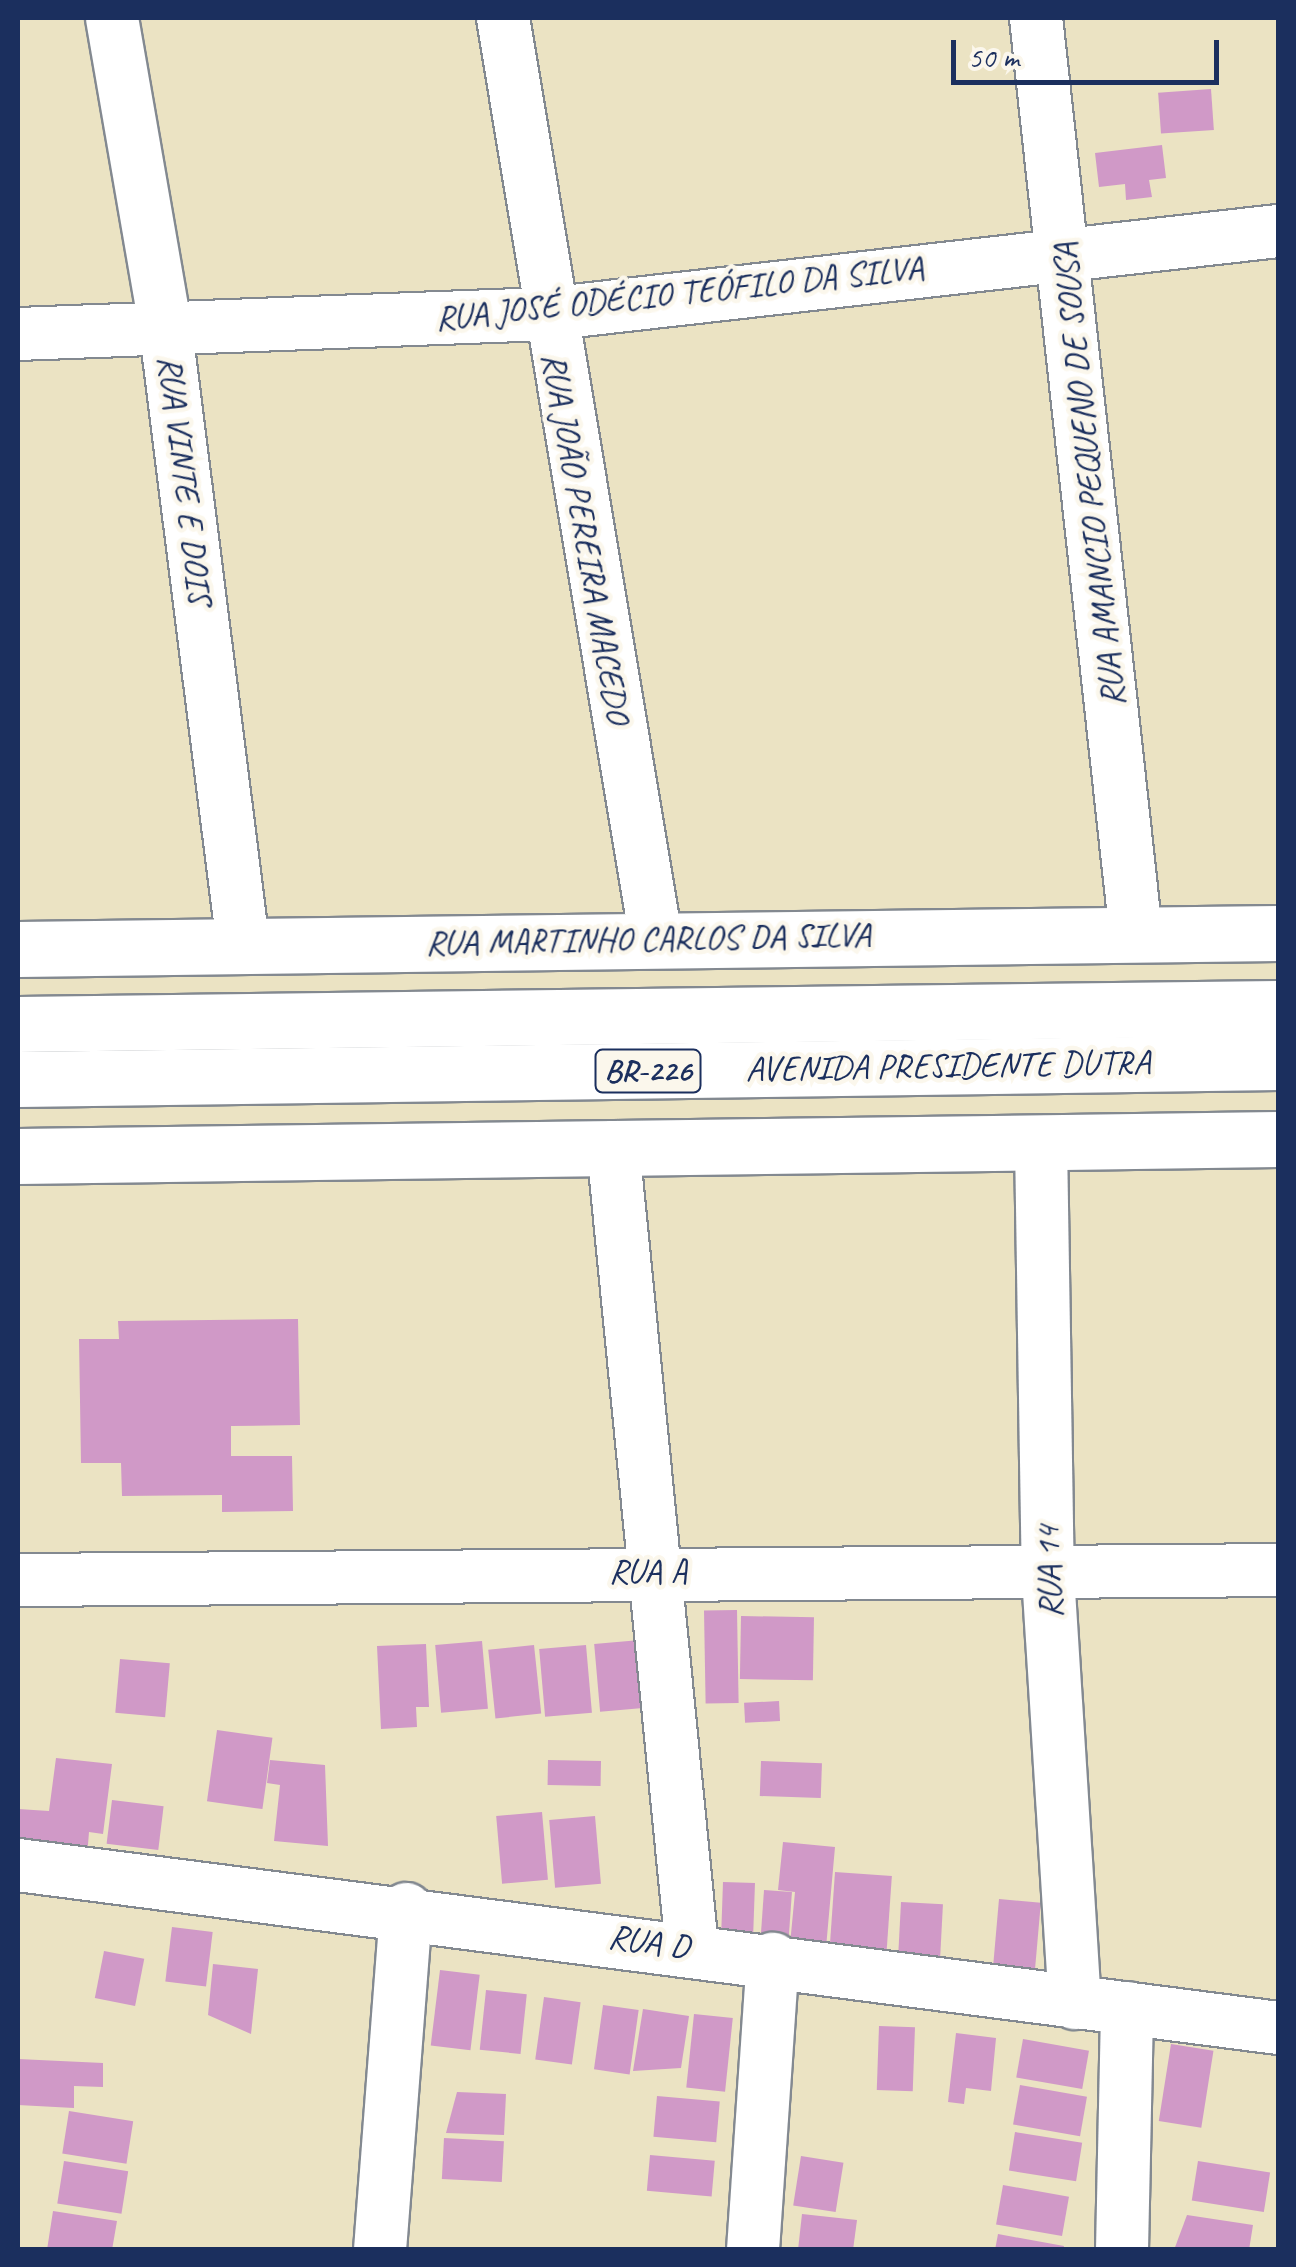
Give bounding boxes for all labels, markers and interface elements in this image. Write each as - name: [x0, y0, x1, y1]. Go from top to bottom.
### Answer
- scale bar: [956, 20, 1224, 82]
- text: 50 m: [968, 38, 1019, 76]
- street label: RUA AMANCIO PEQUENO DE SOUSA: [1044, 243, 1134, 707]
- street label: RUA JOSÉ ODÉCIO TEÓFILO DA SILVA: [433, 246, 925, 340]
- street label: RUA JOÃO PEREIRA MACEDO: [533, 350, 639, 726]
- street label: RUA VINTE E DOIS: [149, 353, 221, 607]
- street label: RUA MARTINHO CARLOS DA SILVA: [424, 914, 872, 964]
- street label: AVENIDA PRESIDENTE DUTRA: [746, 1041, 1150, 1091]
- road number: BR-226: [593, 1044, 703, 1098]
- street label: RUA 14: [1026, 1525, 1072, 1619]
- street label: RUA A: [609, 1550, 687, 1592]
- street label: RUA D: [606, 1916, 692, 1968]

